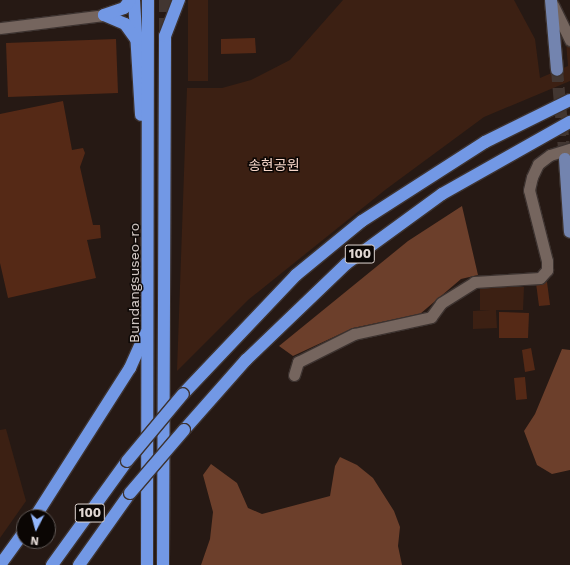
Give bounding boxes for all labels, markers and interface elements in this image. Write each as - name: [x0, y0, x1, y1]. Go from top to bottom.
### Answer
- park label: 송현공원: [248, 157, 300, 173]
- street label: Bundangsuseo-ro: [126, 223, 142, 343]
- road number: 100: [344, 243, 376, 265]
- road number: 100: [74, 502, 106, 524]
- north arrow: [16, 509, 56, 549]
- text: N: [30, 534, 40, 547]

